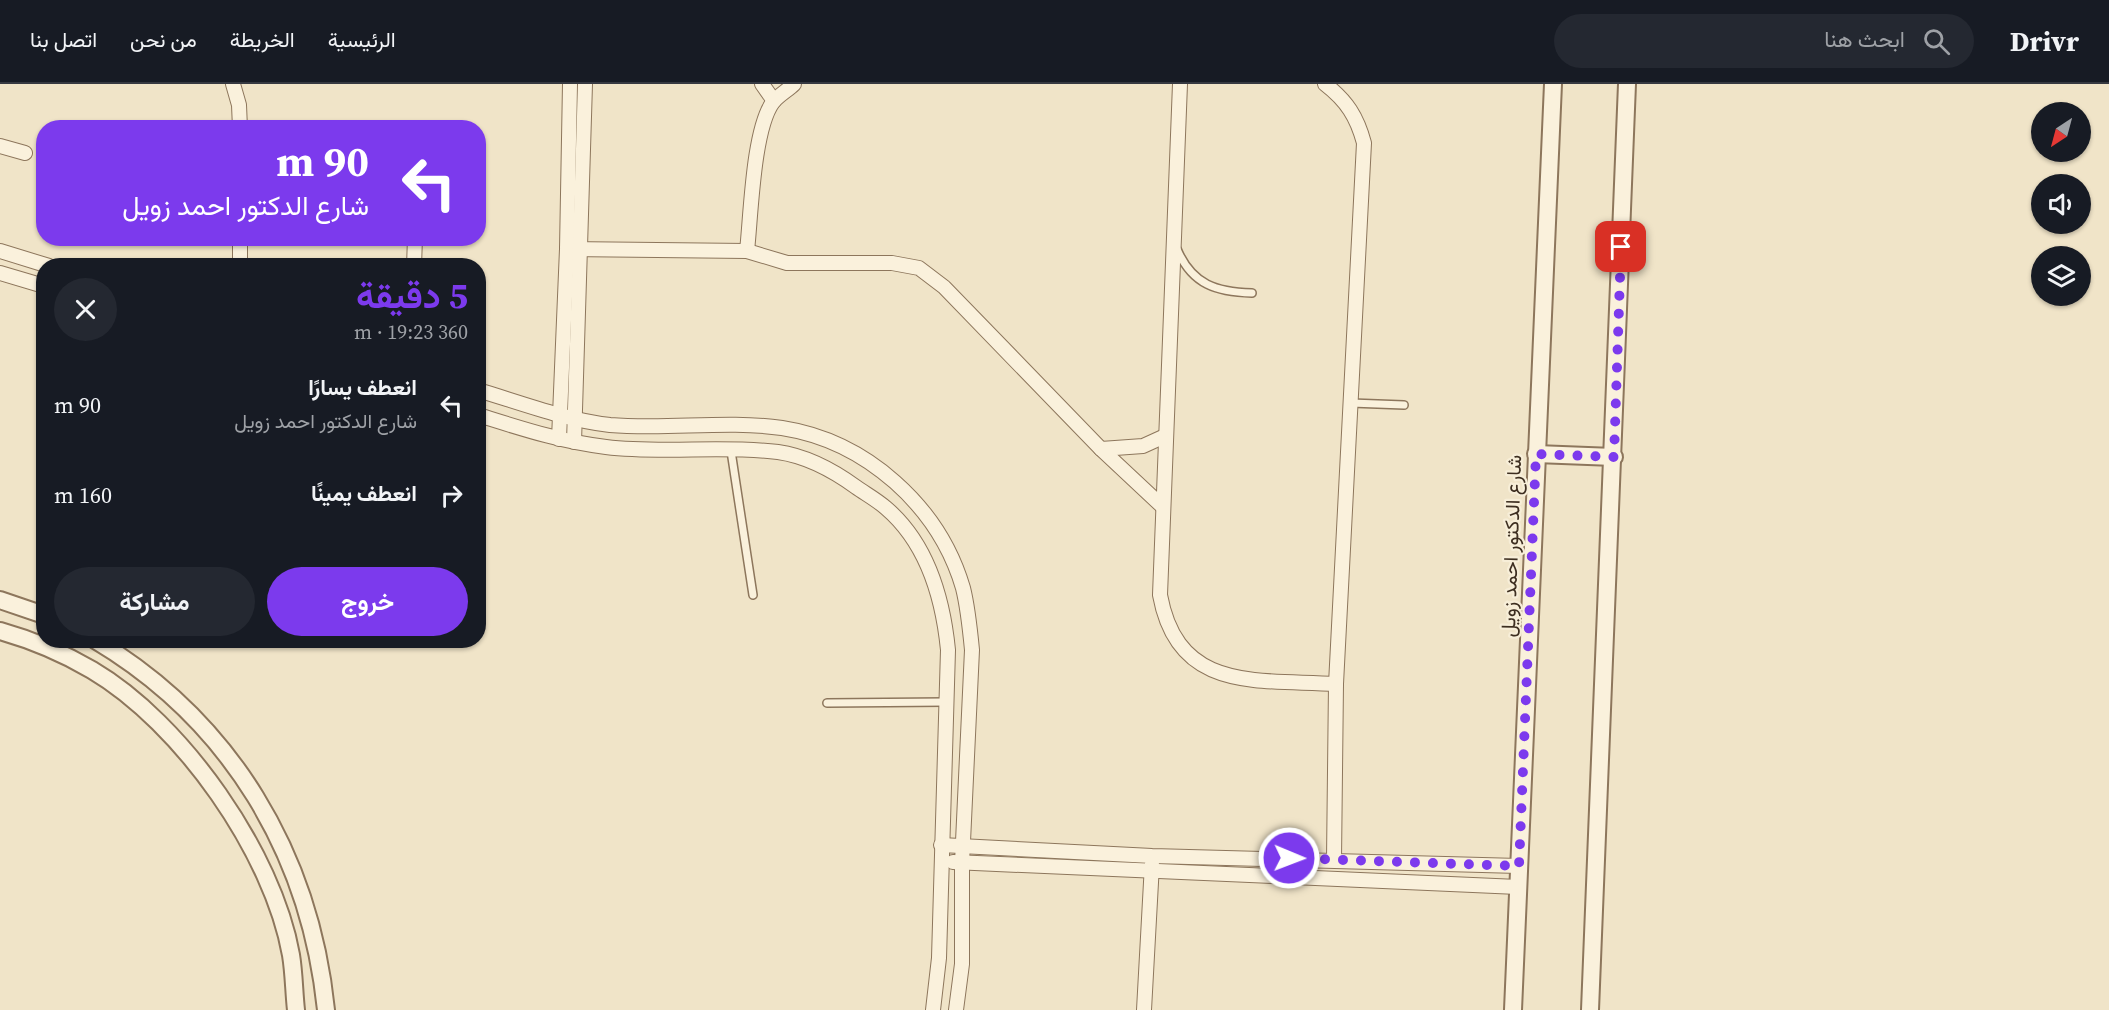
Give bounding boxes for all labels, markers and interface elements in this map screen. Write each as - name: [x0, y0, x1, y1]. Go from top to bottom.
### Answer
- search box: [1554, 14, 1974, 68]
- text: Drivr: [2010, 22, 2079, 60]
- text: ابحث هنا: [1824, 24, 1905, 54]
- text: اتصل بنا: [30, 25, 97, 54]
- text: من نحن: [130, 25, 197, 54]
- text: الخريطة: [230, 25, 295, 54]
- text: الرئيسية: [328, 25, 396, 54]
- icon: search: [1920, 25, 1953, 58]
- north arrow: [2031, 102, 2091, 162]
- map controls: [2031, 102, 2091, 306]
- text: 90 m: [276, 132, 369, 190]
- icon: left: [390, 144, 468, 222]
- button: sound: [2031, 174, 2091, 234]
- text: شارع الدكتور احمد زويل: [122, 187, 369, 224]
- pin: [1595, 221, 1646, 272]
- icon: arrive: [1604, 230, 1637, 263]
- button: layers: [2031, 246, 2091, 306]
- text: 5 دقيقة: [356, 271, 468, 320]
- button: close: [54, 278, 117, 341]
- text: 360 m · 19:23: [354, 318, 468, 346]
- text: انعطف يسارًا: [308, 372, 417, 402]
- icon: left: [435, 389, 468, 422]
- text: 90 m: [54, 390, 101, 420]
- text: شارع الدكتور احمد زويل: [234, 407, 417, 435]
- street label: شارع الدكتور احمد زويل: [1494, 454, 1528, 638]
- text: انعطف يمينًا: [311, 478, 417, 508]
- icon: right: [435, 479, 468, 512]
- text: 160 m: [54, 480, 112, 510]
- button: مشاركة: [54, 567, 255, 636]
- button: خروج: [267, 567, 468, 636]
- position arrow: [1257, 826, 1321, 890]

